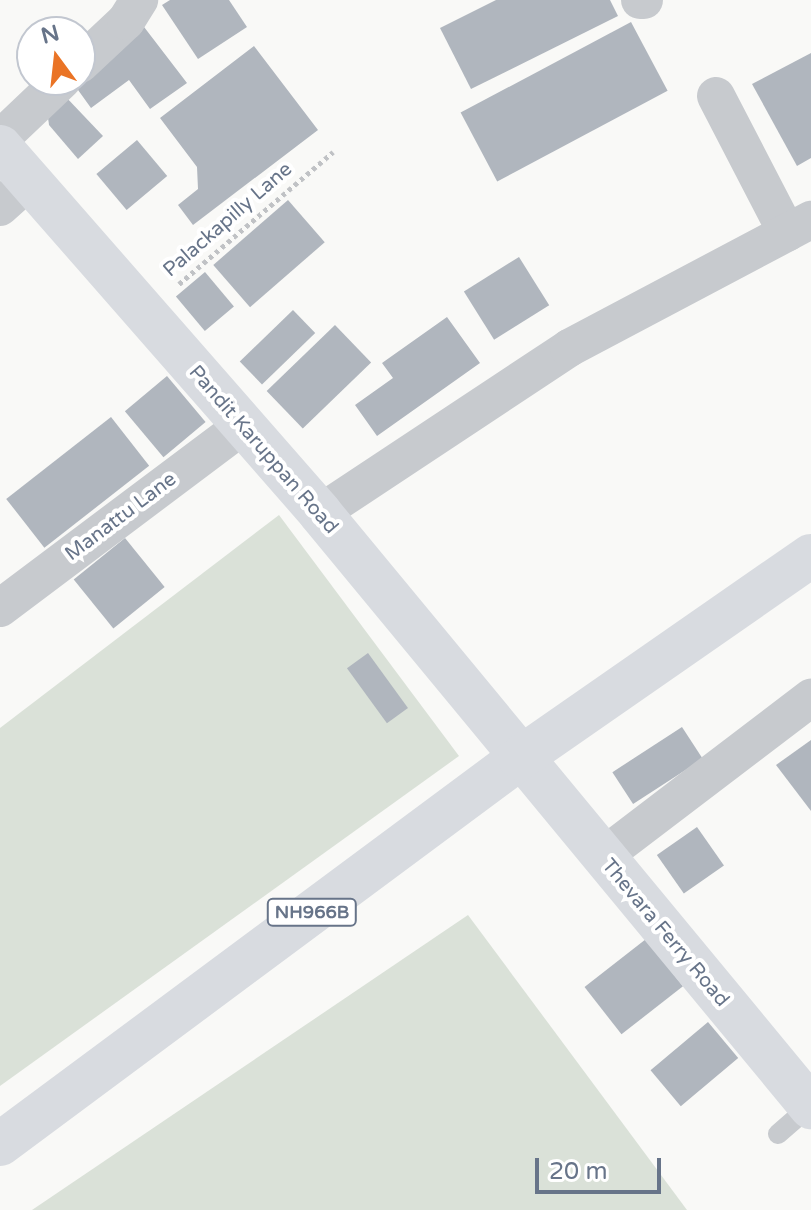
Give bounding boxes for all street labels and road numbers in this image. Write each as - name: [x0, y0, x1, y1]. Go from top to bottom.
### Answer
- street label: Palackapilly Lane: [159, 158, 297, 282]
- street label: Pandit Karuppan Road: [183, 361, 343, 539]
- street label: Manattu Lane: [61, 467, 181, 567]
- street label: Thevara Ferry Road: [596, 854, 734, 1012]
- road number: NH966B: [266, 898, 358, 926]

